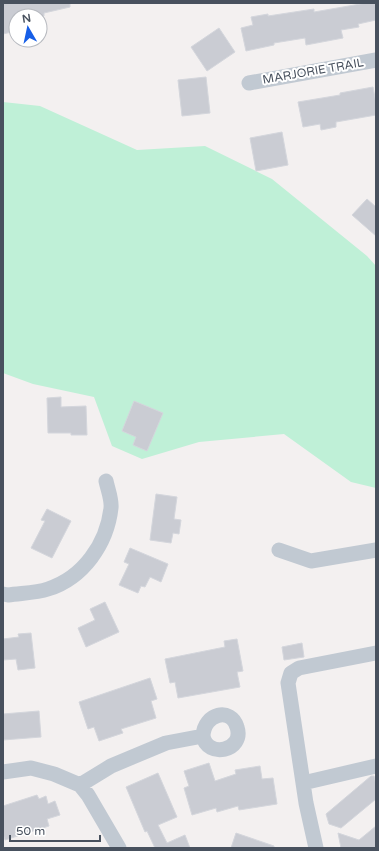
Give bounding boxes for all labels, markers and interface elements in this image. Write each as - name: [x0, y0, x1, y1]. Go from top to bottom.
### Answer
- north arrow: [8, 8, 48, 48]
- text: N: [21, 12, 32, 26]
- street label: MARJORIE TRAIL: [261, 55, 365, 87]
- scale bar: [10, 817, 100, 843]
- text: 50 m: [16, 824, 45, 838]

